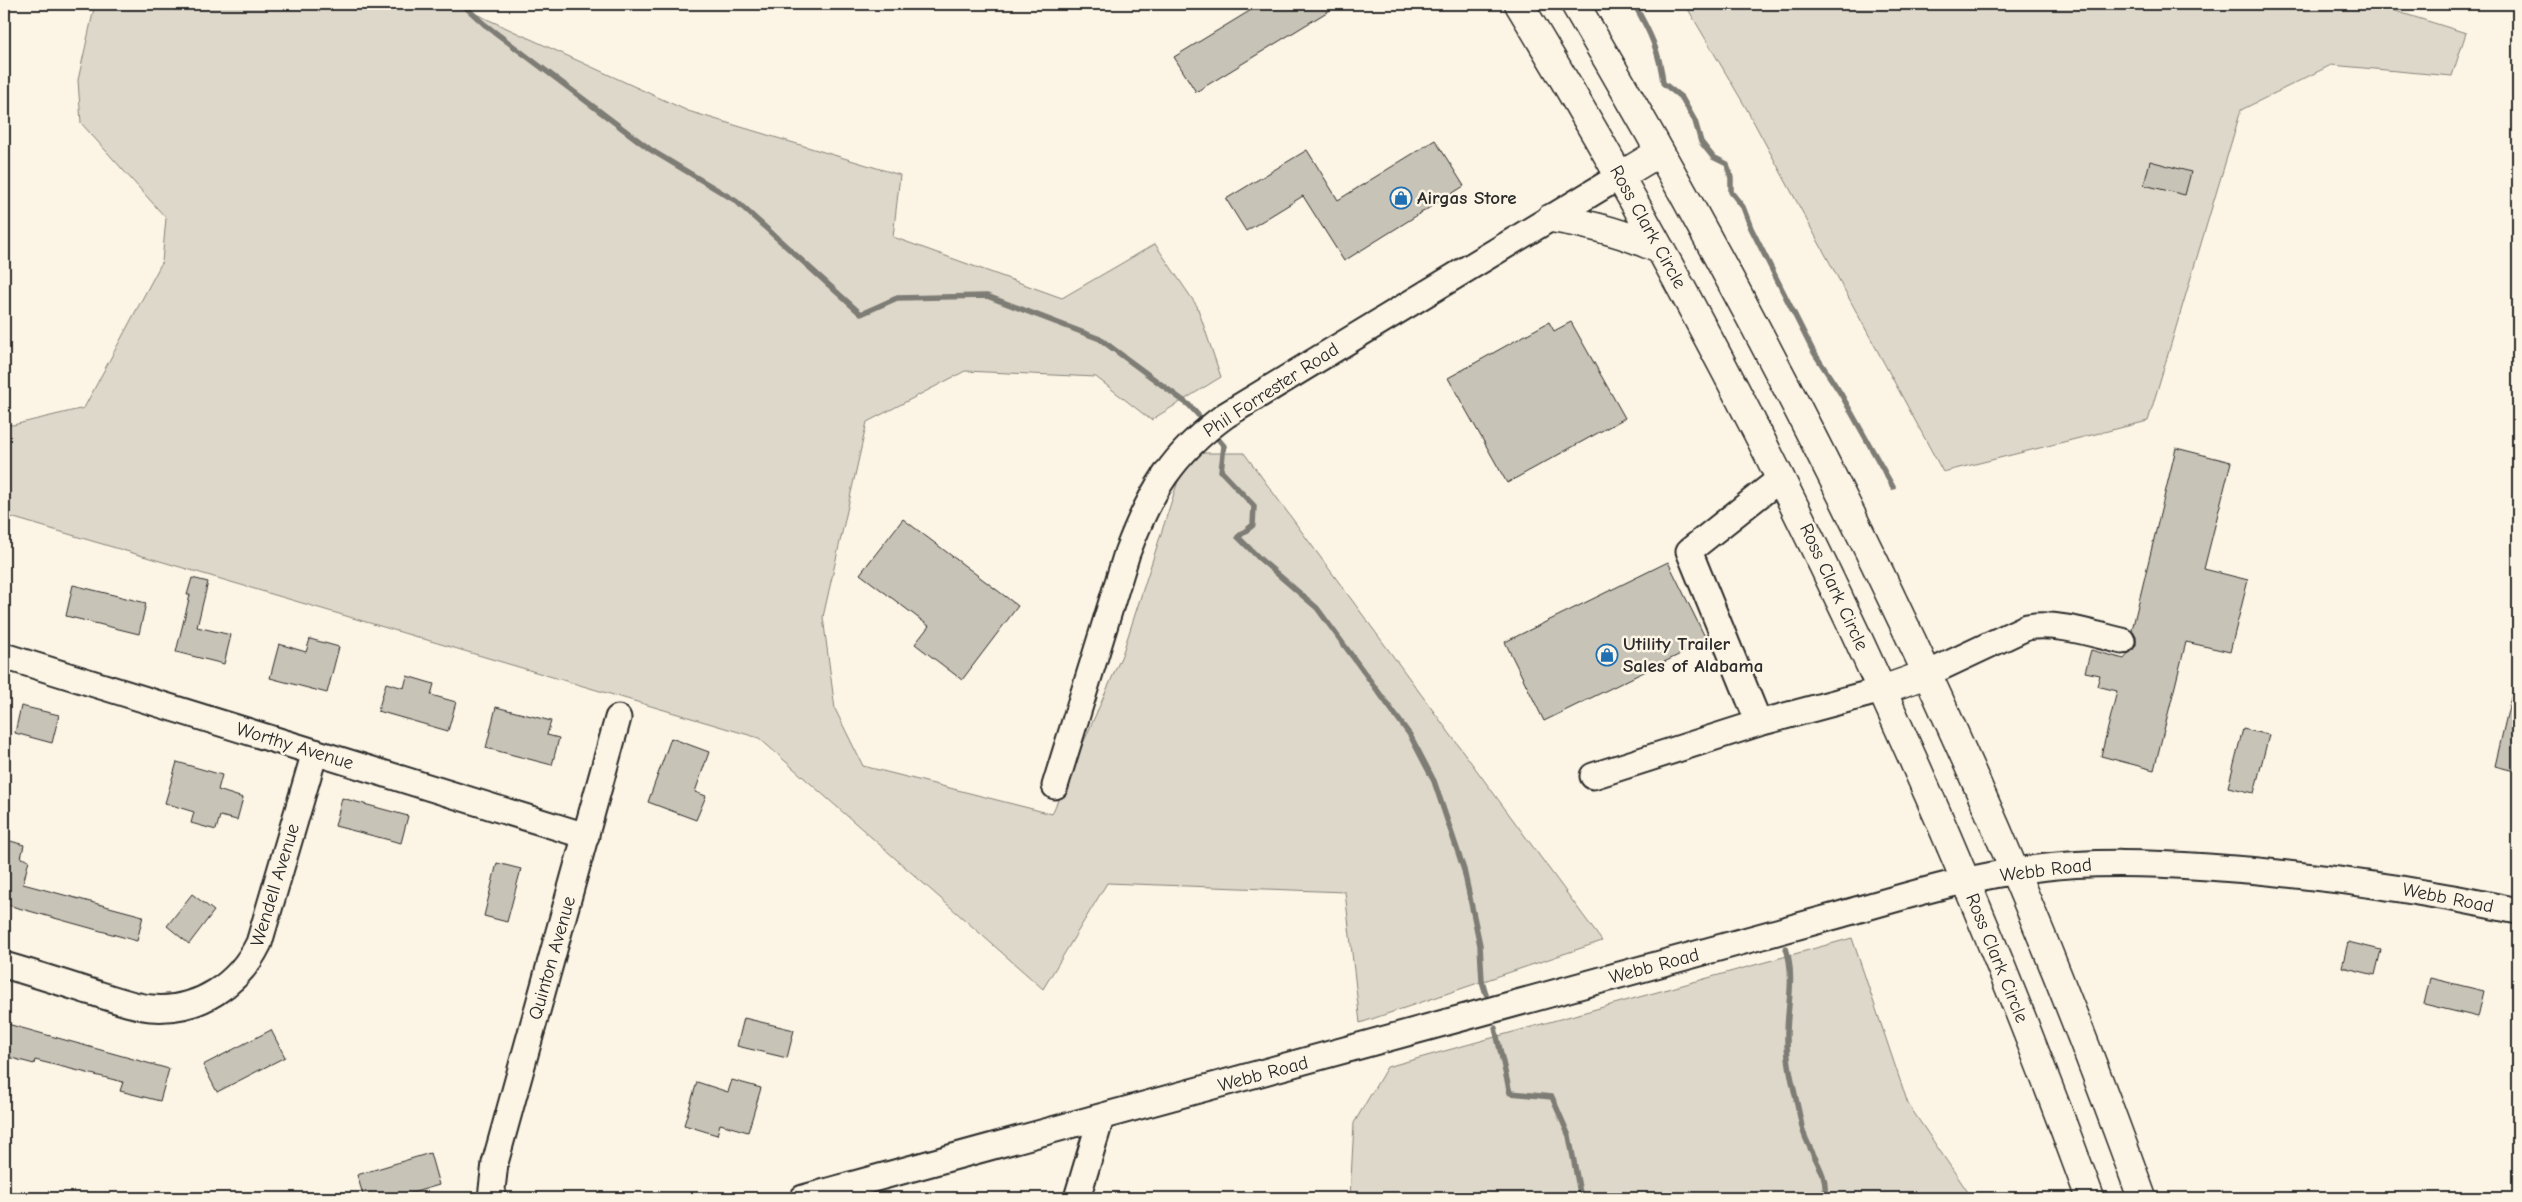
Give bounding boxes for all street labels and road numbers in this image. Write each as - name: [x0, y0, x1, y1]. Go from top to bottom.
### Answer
- street label: Ross Clark Circle: [1605, 161, 1691, 293]
- street label: Phil Forrester Road: [1199, 338, 1343, 442]
- street label: Ross Clark Circle: [1795, 520, 1873, 654]
- street label: Worthy Avenue: [234, 718, 356, 774]
- street label: Wendell Avenue: [246, 821, 304, 949]
- street label: Webb Road: [1999, 853, 2093, 887]
- street label: Webb Road: [2401, 878, 2495, 918]
- street label: Ross Clark Circle: [1961, 890, 2033, 1026]
- street label: Quinton Avenue: [524, 894, 580, 1022]
- street label: Webb Road: [1607, 943, 1701, 989]
- street label: Webb Road: [1216, 1051, 1310, 1097]

